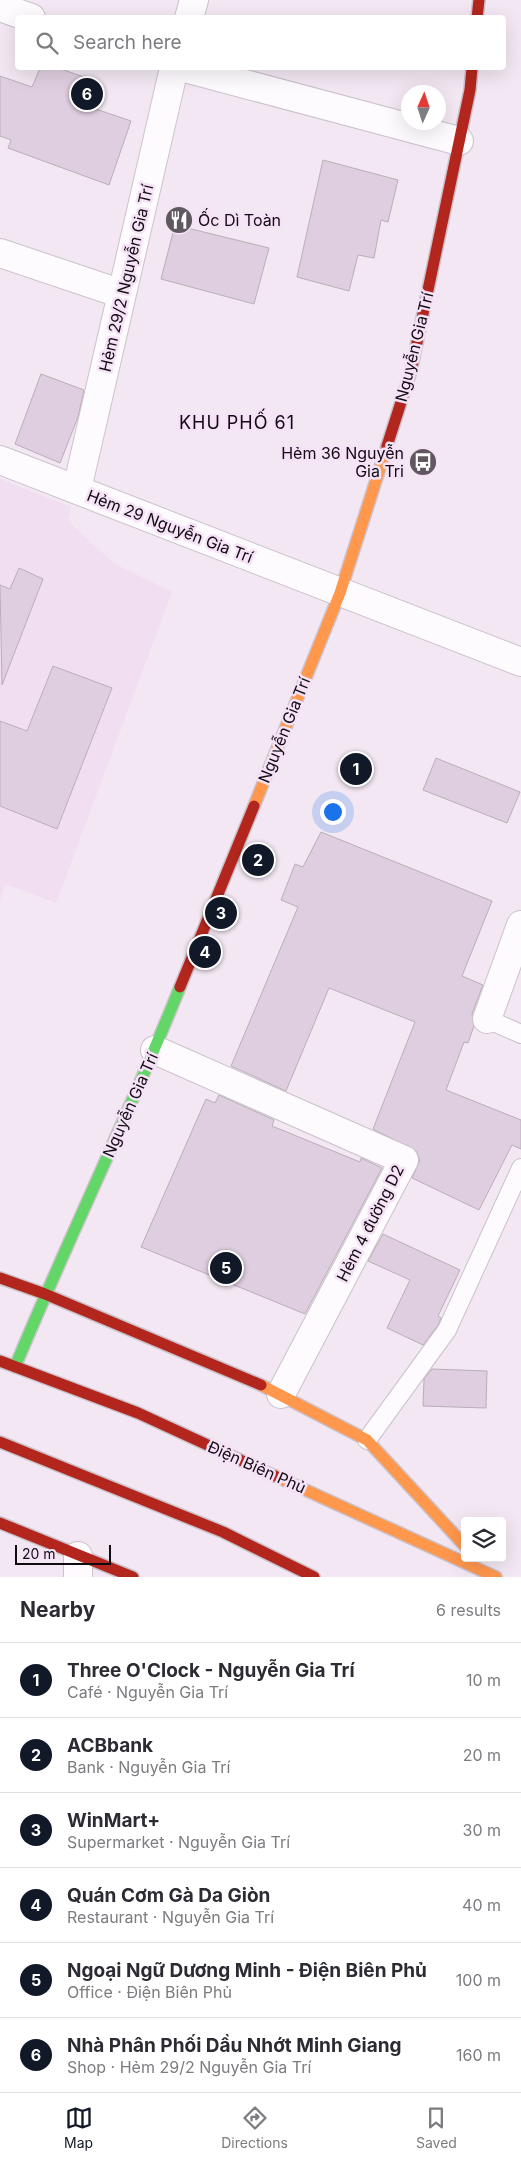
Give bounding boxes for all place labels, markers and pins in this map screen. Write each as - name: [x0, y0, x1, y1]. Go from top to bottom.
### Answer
- pin: 6: [71, 75, 103, 113]
- restaurant icon: Ốc Dì Toàn: [164, 205, 194, 235]
- place label: Ốc Dì Toàn: [198, 208, 281, 230]
- place label: Hẻm 36 Nguyễn Gia Tri: [281, 443, 404, 481]
- bus stop icon: Hẻm 36 Nguyễn Gia Tri: [408, 447, 438, 477]
- pin: 1: [340, 750, 372, 788]
- pin: 2: [242, 841, 274, 879]
- pin: 3: [205, 894, 237, 932]
- pin: 4: [189, 933, 221, 971]
- pin: 5: [210, 1249, 242, 1287]

